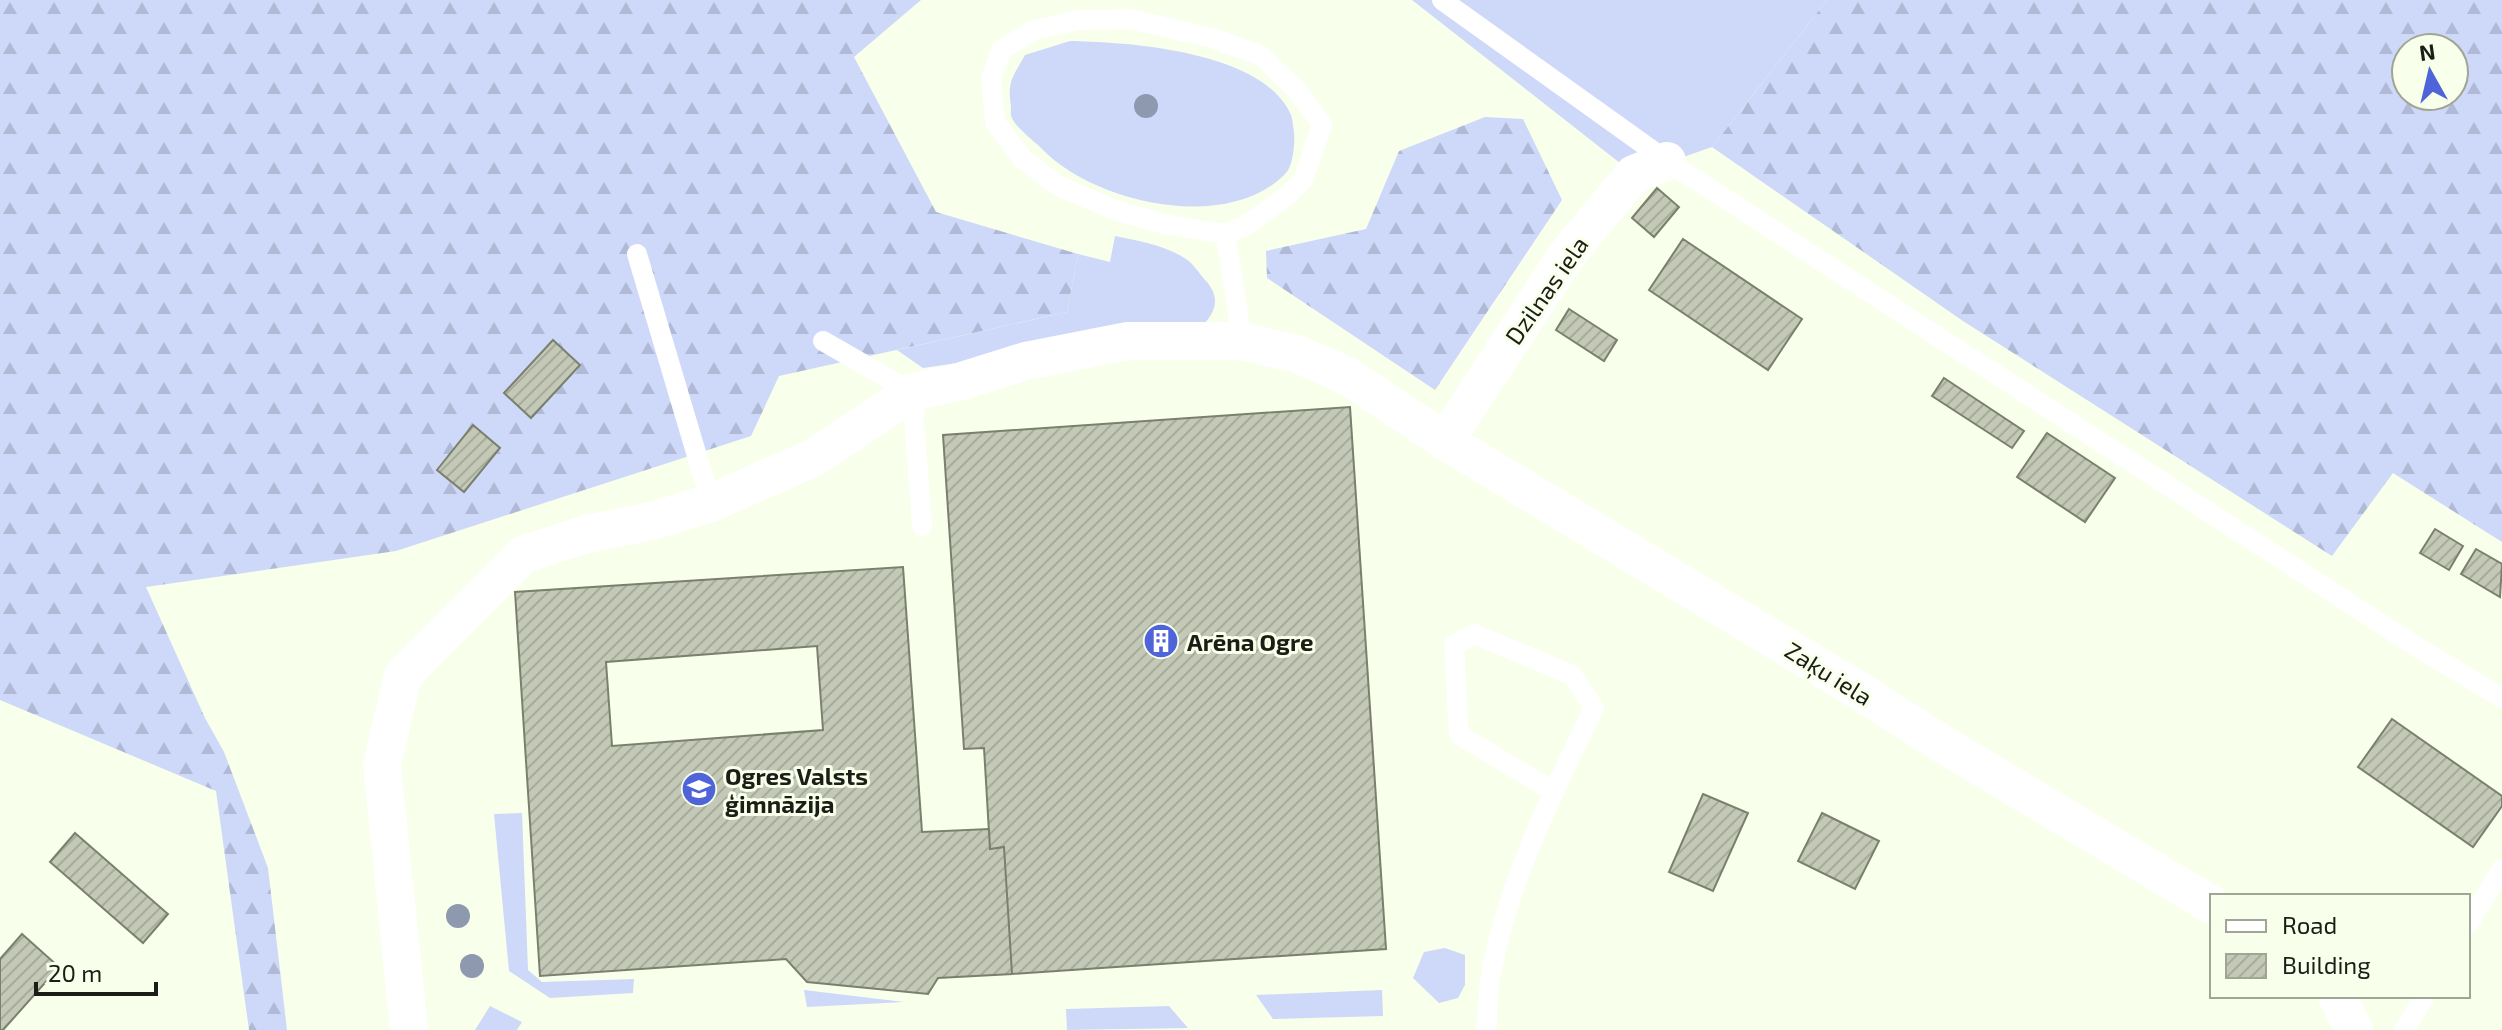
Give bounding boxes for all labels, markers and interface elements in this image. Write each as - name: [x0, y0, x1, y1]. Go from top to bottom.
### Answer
- north arrow: [2390, 32, 2470, 112]
- text: N: [2417, 37, 2437, 65]
- street label: Dzilnas iela: [1498, 230, 1594, 350]
- building icon: Arēna Ogre: [1142, 622, 1180, 660]
- place label: Arēna Ogre: [1187, 627, 1314, 656]
- street label: Zaķu iela: [1779, 635, 1878, 713]
- place label: Ogres Valsts ģimnāzija: [725, 761, 868, 818]
- school or university icon: Ogres Valsts ģimnāzija: [680, 770, 718, 808]
- legend: [2210, 894, 2470, 998]
- text: Road: [2282, 910, 2337, 939]
- scale bar: [36, 946, 156, 996]
- text: Building: [2282, 950, 2371, 979]
- text: 20 m: [48, 958, 102, 987]

